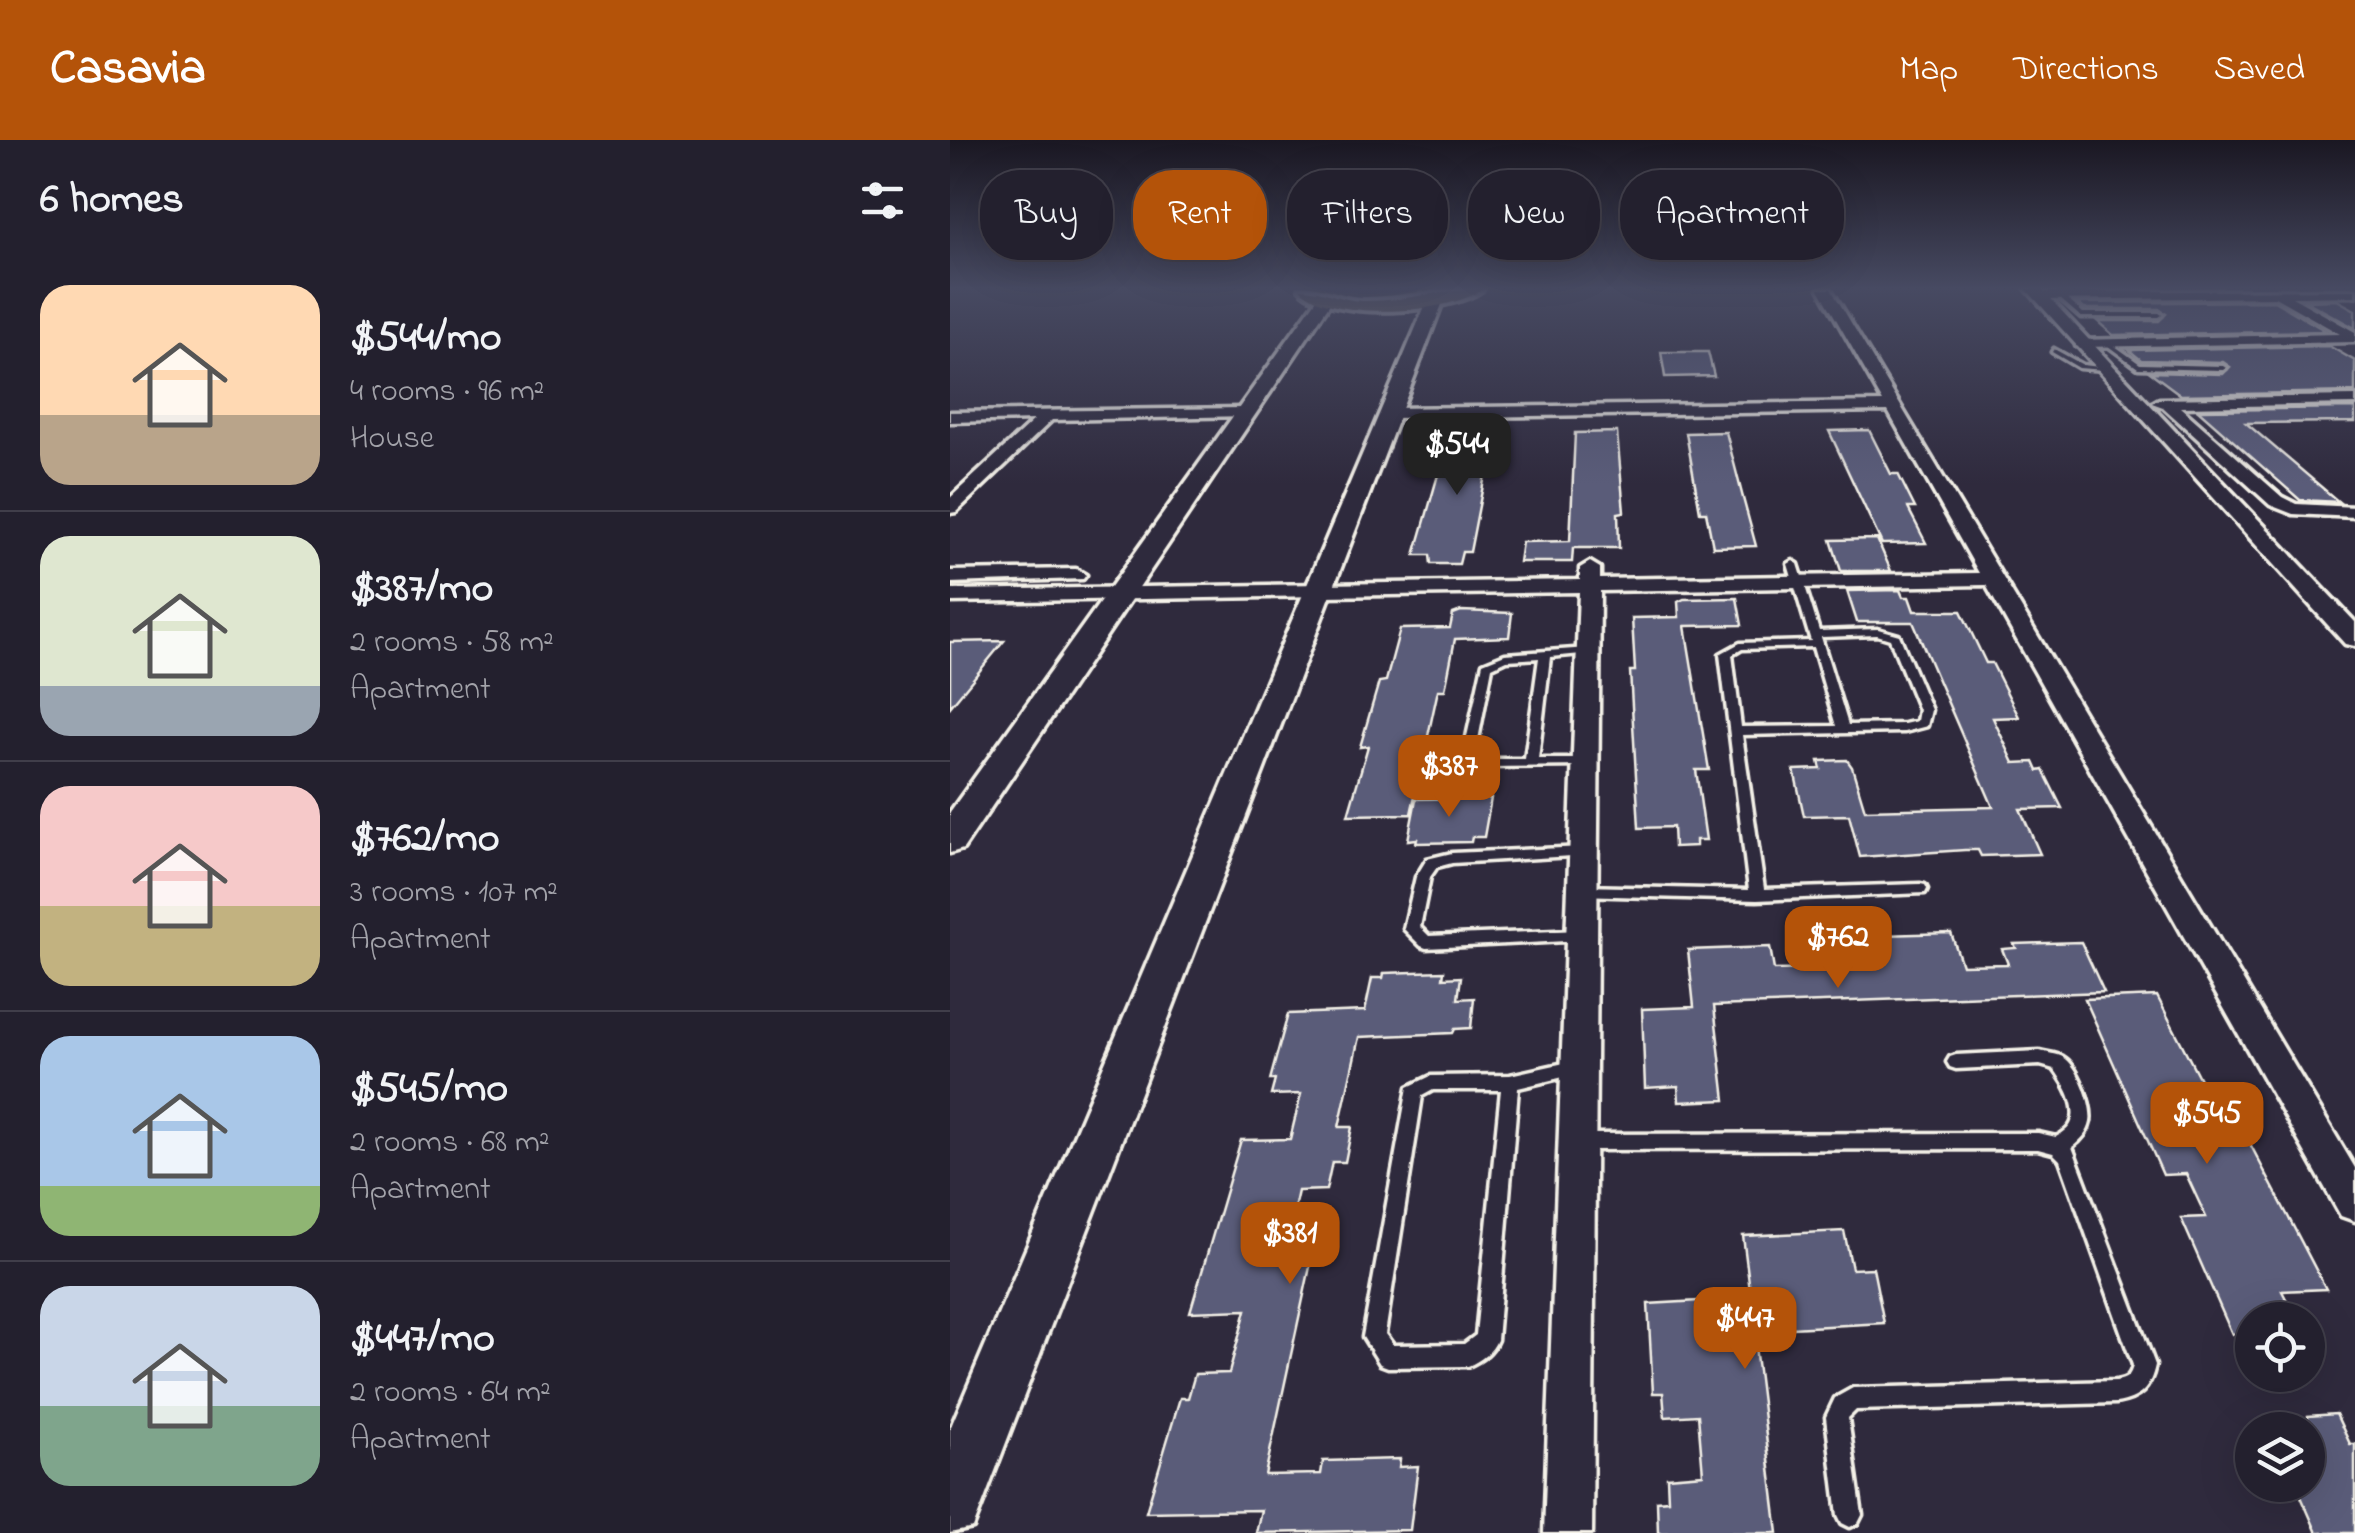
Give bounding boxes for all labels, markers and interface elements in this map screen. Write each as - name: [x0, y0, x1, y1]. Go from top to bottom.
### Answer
- text: Casavia: [50, 35, 206, 105]
- text: Map: [1899, 45, 1958, 96]
- text: Directions: [2013, 45, 2159, 96]
- text: Saved: [2214, 45, 2305, 96]
- text: 6 homes: [40, 170, 184, 231]
- chip: Buy: [980, 170, 1113, 260]
- chip: Rent: [1133, 170, 1267, 260]
- chip: Filters: [1287, 170, 1448, 260]
- chip: New: [1468, 170, 1600, 260]
- chip: Apartment: [1620, 170, 1844, 260]
- icon: filters: [855, 173, 910, 228]
- text: $544/mo: [350, 308, 502, 369]
- icon: home: [120, 325, 240, 445]
- text: 4 rooms · 96 m²: [350, 369, 544, 416]
- pin: $544: [1398, 413, 1516, 498]
- text: House: [350, 416, 434, 463]
- text: $544: [1425, 422, 1489, 469]
- text: $387/mo: [350, 559, 493, 620]
- icon: home: [120, 576, 240, 696]
- text: 2 rooms · 58 m²: [350, 620, 554, 667]
- text: Apartment: [350, 667, 491, 714]
- pin: $387: [1390, 735, 1508, 820]
- text: $387: [1420, 744, 1478, 791]
- text: $762/mo: [350, 809, 500, 870]
- icon: home: [120, 826, 240, 946]
- text: 3 rooms · 107 m²: [350, 870, 558, 917]
- pin: $762: [1779, 906, 1897, 991]
- text: $762: [1807, 915, 1869, 962]
- text: Apartment: [350, 917, 491, 964]
- text: $545/mo: [350, 1059, 508, 1120]
- icon: home: [120, 1076, 240, 1196]
- pin: $545: [2148, 1082, 2266, 1167]
- text: $545: [2172, 1091, 2242, 1138]
- text: 2 rooms · 68 m²: [350, 1120, 549, 1167]
- text: Apartment: [350, 1167, 491, 1214]
- pin: $381: [1231, 1202, 1349, 1287]
- text: $381: [1263, 1211, 1317, 1258]
- pin: $447: [1686, 1287, 1804, 1372]
- text: $447: [1716, 1296, 1774, 1343]
- map controls: [2235, 1302, 2325, 1502]
- button: locate: [2235, 1302, 2325, 1392]
- text: $447/mo: [350, 1309, 495, 1370]
- icon: home: [120, 1326, 240, 1446]
- text: 2 rooms · 64 m²: [350, 1370, 551, 1417]
- button: layers: [2235, 1412, 2325, 1502]
- text: Apartment: [350, 1417, 491, 1464]

